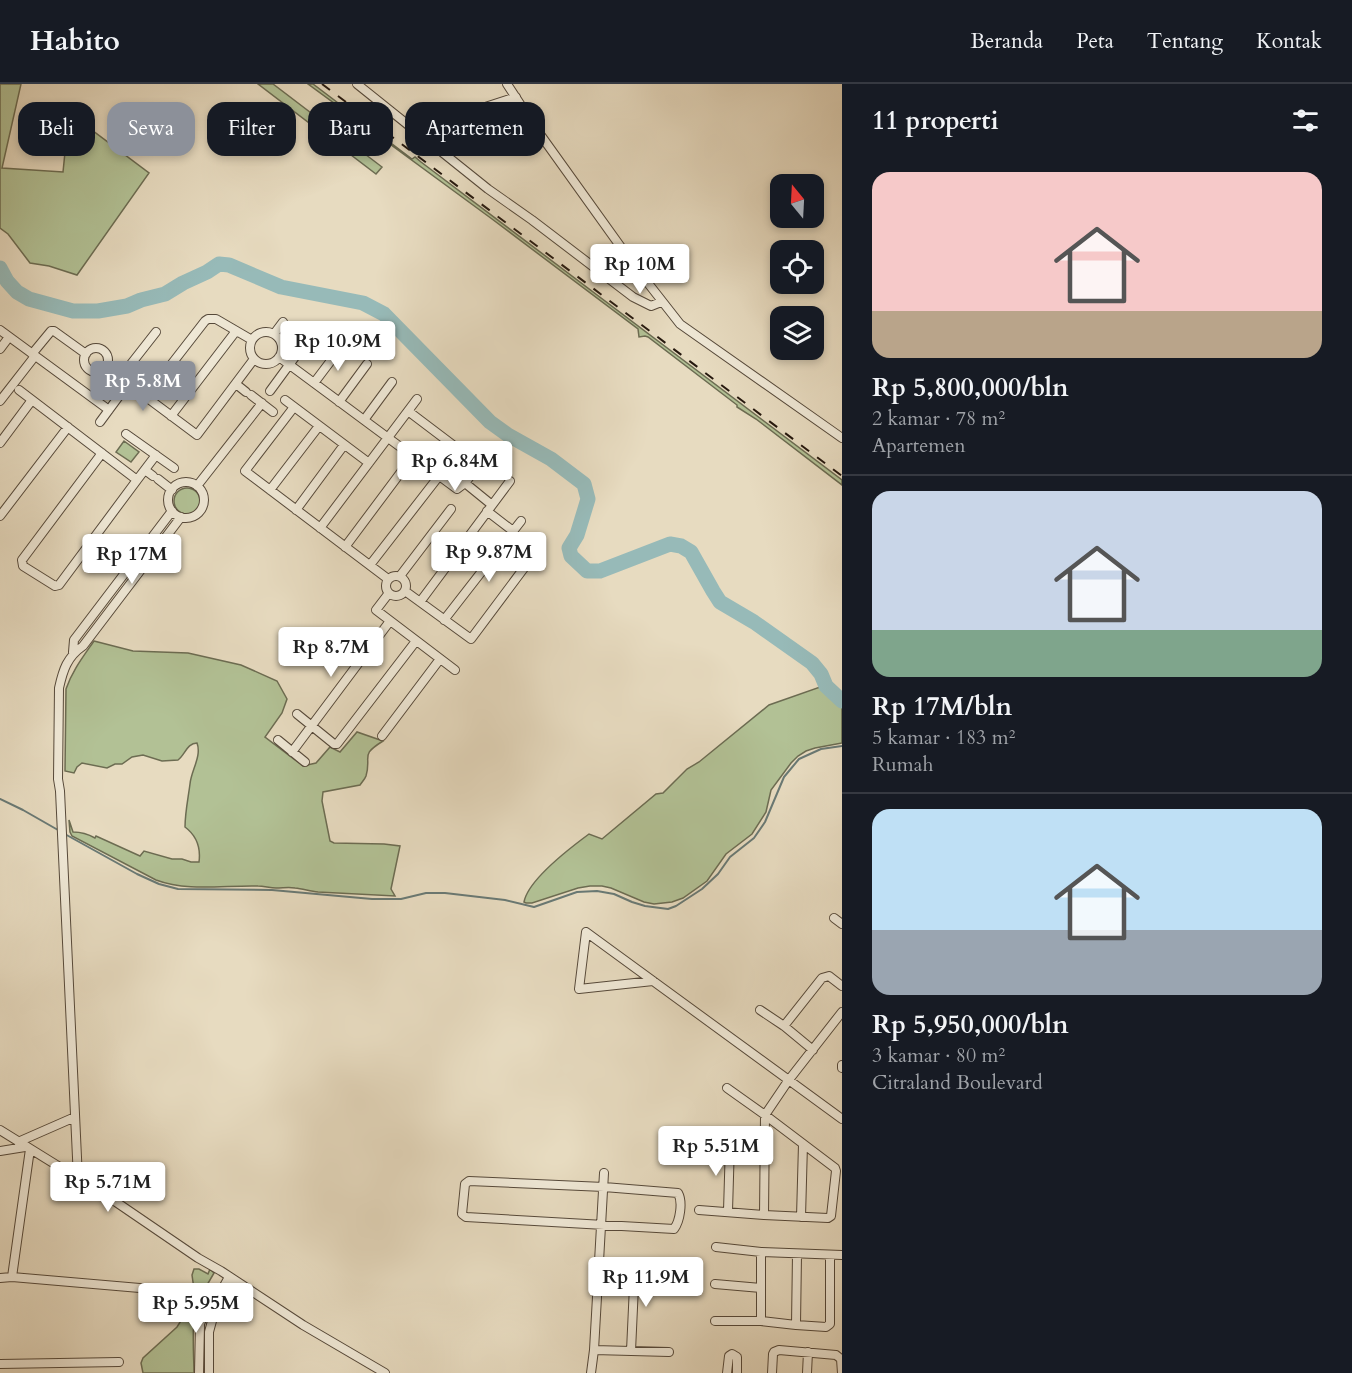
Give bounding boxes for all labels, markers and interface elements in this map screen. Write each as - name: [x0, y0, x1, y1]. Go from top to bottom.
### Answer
- text: Habito: [30, 22, 120, 60]
- text: Beranda: [970, 27, 1043, 56]
- text: Peta: [1076, 27, 1114, 56]
- text: Tentang: [1147, 27, 1223, 56]
- text: Kontak: [1256, 27, 1322, 56]
- chip: Beli: [18, 102, 95, 156]
- chip: Sewa: [107, 102, 195, 156]
- chip: Filter: [207, 102, 296, 156]
- chip: Baru: [308, 102, 393, 156]
- chip: Apartemen: [405, 102, 545, 156]
- text: 11 properti: [872, 103, 999, 138]
- icon: filters: [1289, 104, 1322, 137]
- north arrow: [770, 174, 824, 228]
- map controls: [770, 174, 824, 360]
- icon: home: [1043, 211, 1151, 319]
- button: locate: [770, 240, 824, 294]
- pin: Rp 10M: [591, 244, 689, 295]
- text: Rp 10M: [604, 250, 676, 277]
- button: layers: [770, 306, 824, 360]
- pin: Rp 10.9M: [276, 321, 400, 372]
- text: Rp 10.9M: [294, 327, 382, 354]
- pin: Rp 5.8M: [88, 361, 198, 412]
- text: Rp 5.8M: [104, 367, 182, 394]
- text: Rp 5,800,000/bln: [872, 370, 1069, 405]
- text: 2 kamar · 78 m²: [872, 405, 1005, 432]
- text: Apartemen: [872, 432, 966, 459]
- pin: Rp 6.84M: [393, 441, 517, 492]
- text: Rp 6.84M: [411, 447, 499, 474]
- icon: home: [1043, 530, 1151, 638]
- pin: Rp 9.87M: [427, 532, 551, 583]
- pin: Rp 17M: [83, 534, 181, 585]
- text: Rp 9.87M: [445, 538, 533, 565]
- text: Rp 17M: [96, 540, 168, 567]
- pin: Rp 8.7M: [276, 627, 386, 678]
- text: Rp 8.7M: [292, 633, 370, 660]
- text: Rp 17M/bln: [872, 689, 1012, 724]
- text: 5 kamar · 183 m²: [872, 724, 1015, 751]
- text: Rumah: [872, 751, 933, 778]
- icon: home: [1043, 848, 1151, 956]
- text: Rp 5,950,000/bln: [872, 1007, 1069, 1042]
- text: 3 kamar · 80 m²: [872, 1042, 1005, 1069]
- text: Citraland Boulevard: [872, 1069, 1043, 1096]
- pin: Rp 5.51M: [654, 1126, 778, 1177]
- text: Rp 5.51M: [672, 1132, 760, 1159]
- pin: Rp 5.71M: [46, 1162, 170, 1213]
- text: Rp 5.71M: [64, 1168, 152, 1195]
- pin: Rp 11.9M: [584, 1257, 708, 1308]
- text: Rp 11.9M: [602, 1263, 690, 1290]
- pin: Rp 5.95M: [134, 1283, 258, 1334]
- text: Rp 5.95M: [152, 1289, 240, 1316]

